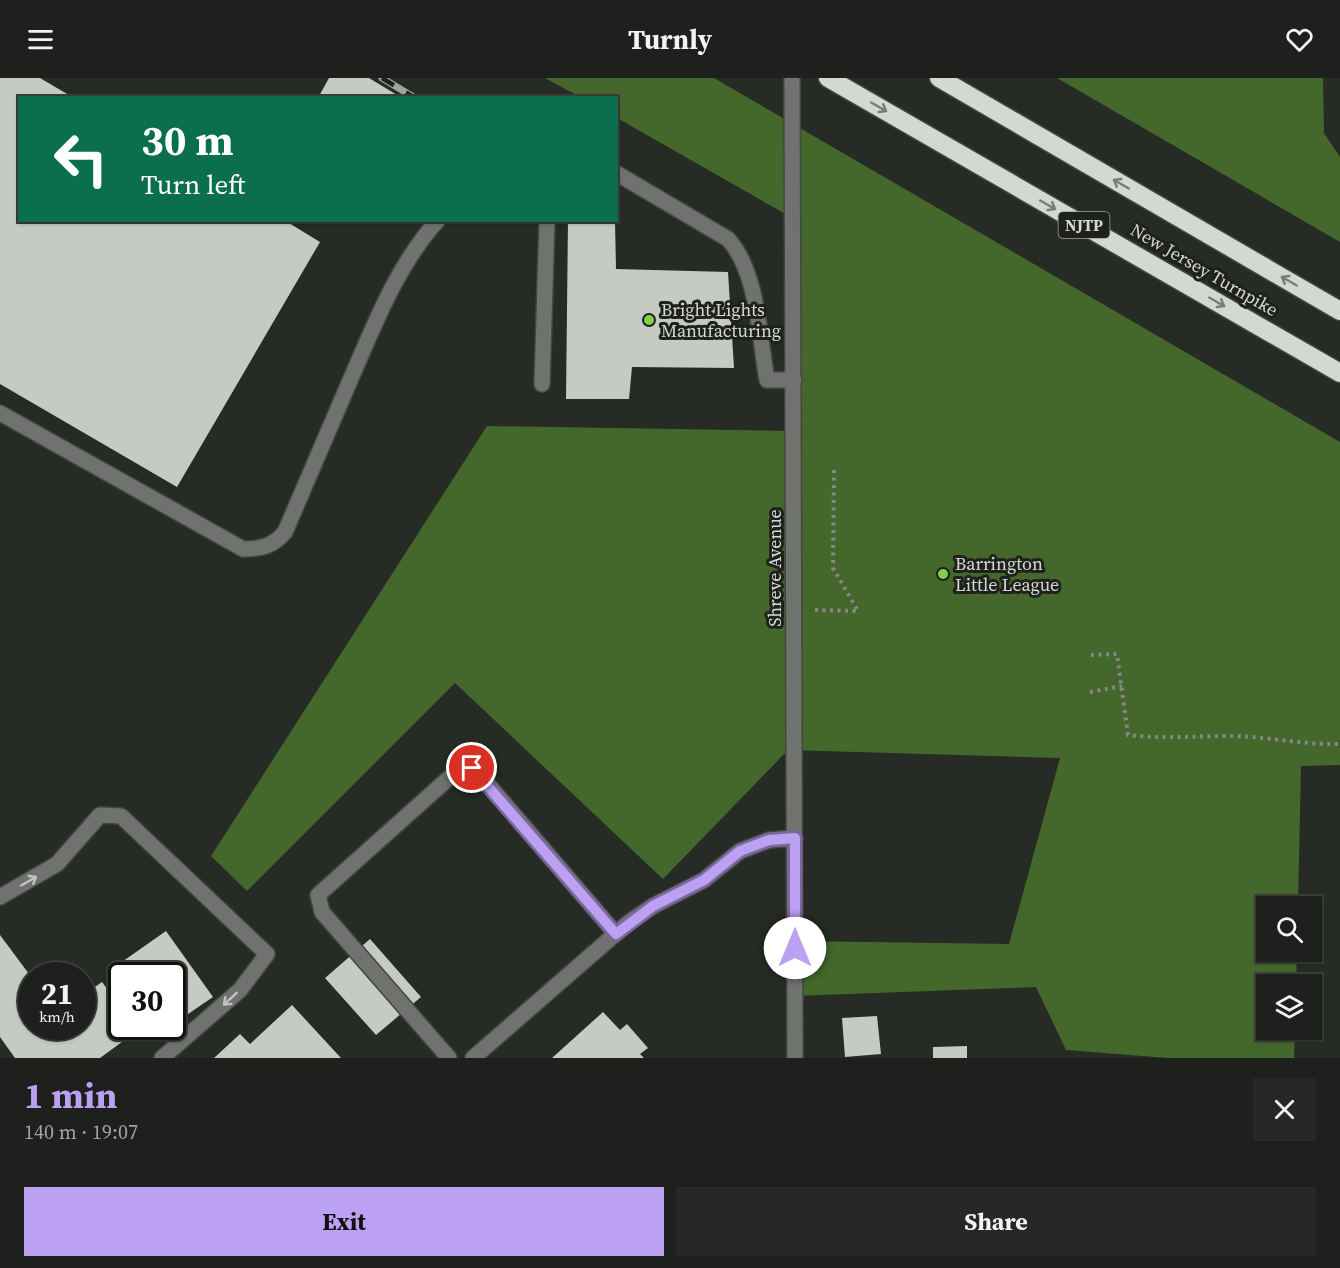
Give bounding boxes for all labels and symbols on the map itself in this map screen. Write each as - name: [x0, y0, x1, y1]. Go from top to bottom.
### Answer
- one-way arrow: [870, 102, 887, 114]
- one-way arrow: [1113, 177, 1130, 189]
- one-way arrow: [1039, 199, 1056, 211]
- road number: NJTP: [1058, 212, 1110, 238]
- street label: New Jersey Turnpike: [1126, 217, 1283, 322]
- one-way arrow: [1281, 275, 1298, 287]
- one-way arrow: [1208, 296, 1225, 308]
- place label: Bright Lights Manufacturing: [661, 297, 781, 343]
- marker: Bright Lights Manufacturing: [642, 313, 656, 327]
- street label: Shreve Avenue: [762, 509, 787, 627]
- place label: Barrington Little League: [955, 551, 1059, 597]
- marker: Barrington Little League: [936, 567, 950, 581]
- pin: [446, 742, 497, 793]
- one-way arrow: [19, 875, 37, 886]
- position arrow: [763, 916, 827, 980]
- speed limit sign: 30: [108, 962, 186, 1040]
- one-way arrow: [223, 992, 238, 1006]

